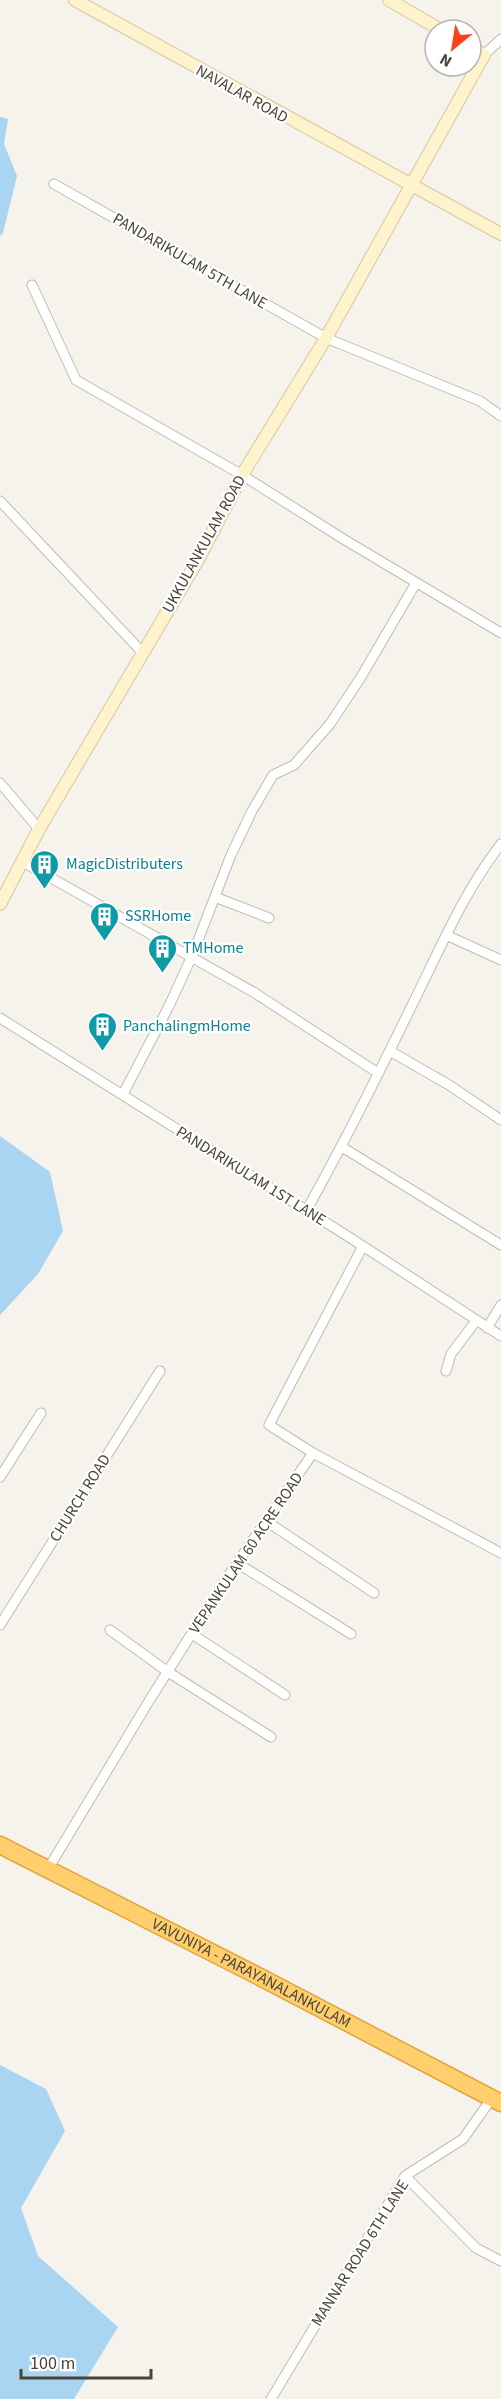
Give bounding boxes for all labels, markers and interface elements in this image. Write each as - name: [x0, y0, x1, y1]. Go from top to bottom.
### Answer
- north arrow: [423, 18, 483, 78]
- text: N: [436, 48, 456, 72]
- street label: NAVALAR ROAD: [192, 60, 292, 129]
- street label: PANDARIKULAM 5TH LANE: [109, 208, 271, 314]
- street label: UKKULANKULAM ROAD: [157, 471, 251, 617]
- building icon: MagicDistributers: [29, 848, 61, 890]
- place label: MagicDistributers: [66, 853, 183, 875]
- building icon: SSRHome: [88, 900, 120, 942]
- place label: SSRHome: [125, 905, 191, 927]
- building icon: TMHome: [146, 932, 178, 974]
- place label: TMHome: [183, 937, 244, 959]
- building icon: PanchalingmHome: [86, 1010, 118, 1052]
- place label: PanchalingmHome: [123, 1015, 251, 1037]
- street label: PANDARIKULAM 1ST LANE: [172, 1121, 330, 1231]
- street label: CHURCH ROAD: [44, 1450, 116, 1546]
- street label: VEPANKULAM 60 ACRE ROAD: [184, 1468, 308, 1638]
- street label: VAVUNIYA - PARAYANALANKULAM: [148, 1913, 355, 2034]
- street label: MANNAR ROAD 6TH LANE: [306, 2176, 414, 2330]
- scale bar: [21, 2342, 152, 2380]
- text: 100 m: [30, 2351, 75, 2376]

